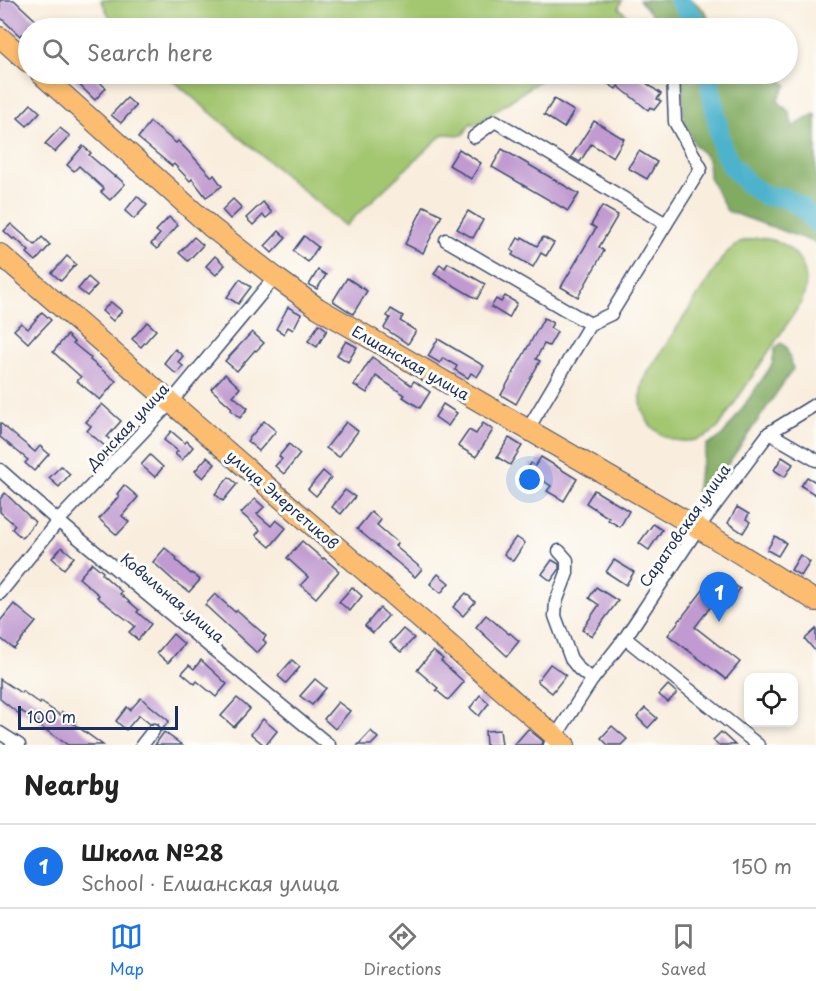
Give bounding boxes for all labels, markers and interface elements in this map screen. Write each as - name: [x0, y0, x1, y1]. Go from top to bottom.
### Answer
- search box: [18, 18, 798, 84]
- icon: search: [39, 35, 72, 68]
- text: Search here: [87, 35, 213, 68]
- street label: Елшанская улица: [348, 319, 475, 405]
- street label: Донская улица: [80, 377, 174, 475]
- street label: улица Энергетиков: [222, 444, 344, 554]
- street label: Саратовская улица: [633, 458, 736, 591]
- your location: [515, 465, 544, 494]
- street label: Ковыльная улица: [116, 547, 230, 648]
- pin: 1: [700, 572, 738, 622]
- map controls: [744, 673, 798, 727]
- button: locate: [744, 673, 798, 727]
- scale bar: [18, 703, 178, 730]
- text: 100 m: [27, 704, 76, 728]
- text: Nearby: [24, 765, 119, 804]
- text: Школа №28: [81, 835, 224, 868]
- text: 1: [39, 851, 48, 881]
- text: 150 m: [732, 851, 792, 881]
- text: School · Елшанская улица: [81, 868, 339, 898]
- tab: Map: [110, 920, 144, 980]
- tab: Directions: [363, 920, 441, 980]
- tab: Saved: [661, 920, 706, 980]

